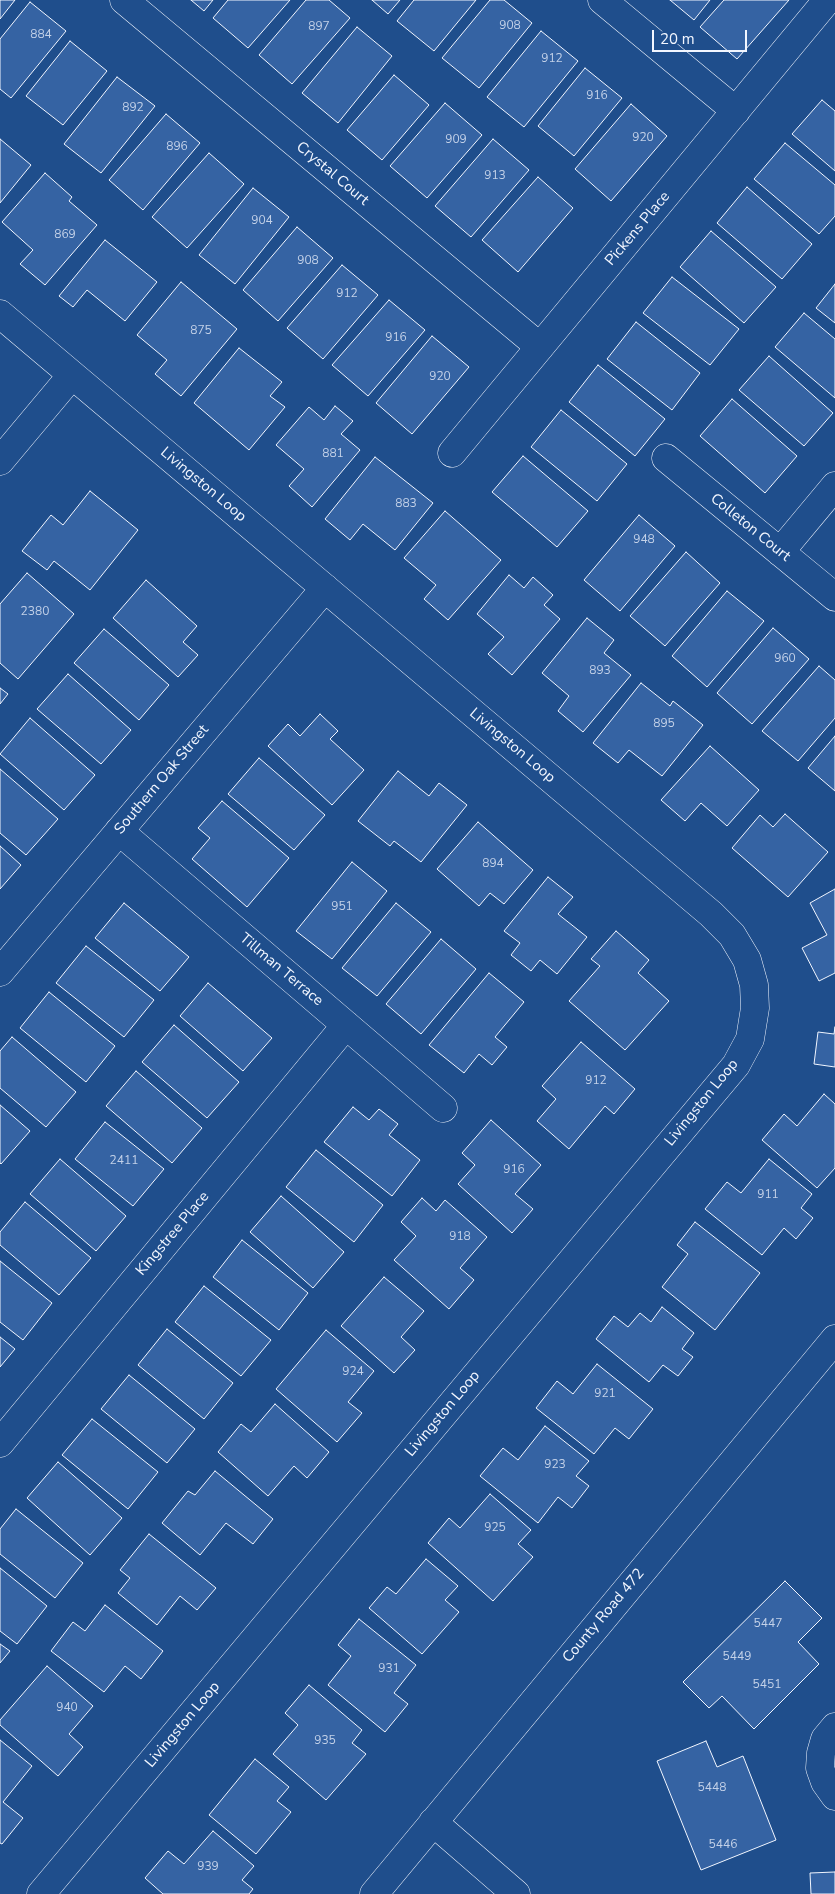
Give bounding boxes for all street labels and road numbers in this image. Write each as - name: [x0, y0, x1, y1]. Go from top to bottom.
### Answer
- street label: Crystal Court: [292, 138, 372, 210]
- street label: Pickens Place: [602, 188, 674, 270]
- street label: Livingston Loop: [156, 444, 250, 526]
- street label: Colleton Court: [706, 490, 794, 566]
- street label: Livingston Loop: [465, 705, 559, 787]
- street label: Southern Oak Street: [111, 722, 213, 838]
- street label: Tillman Terrace: [235, 930, 327, 1010]
- street label: Livingston Loop: [661, 1056, 743, 1150]
- street label: Kingstree Place: [133, 1188, 213, 1280]
- street label: Livingston Loop: [402, 1367, 484, 1461]
- street label: County Road 472: [559, 1565, 649, 1667]
- street label: Livingston Loop: [142, 1678, 224, 1772]

